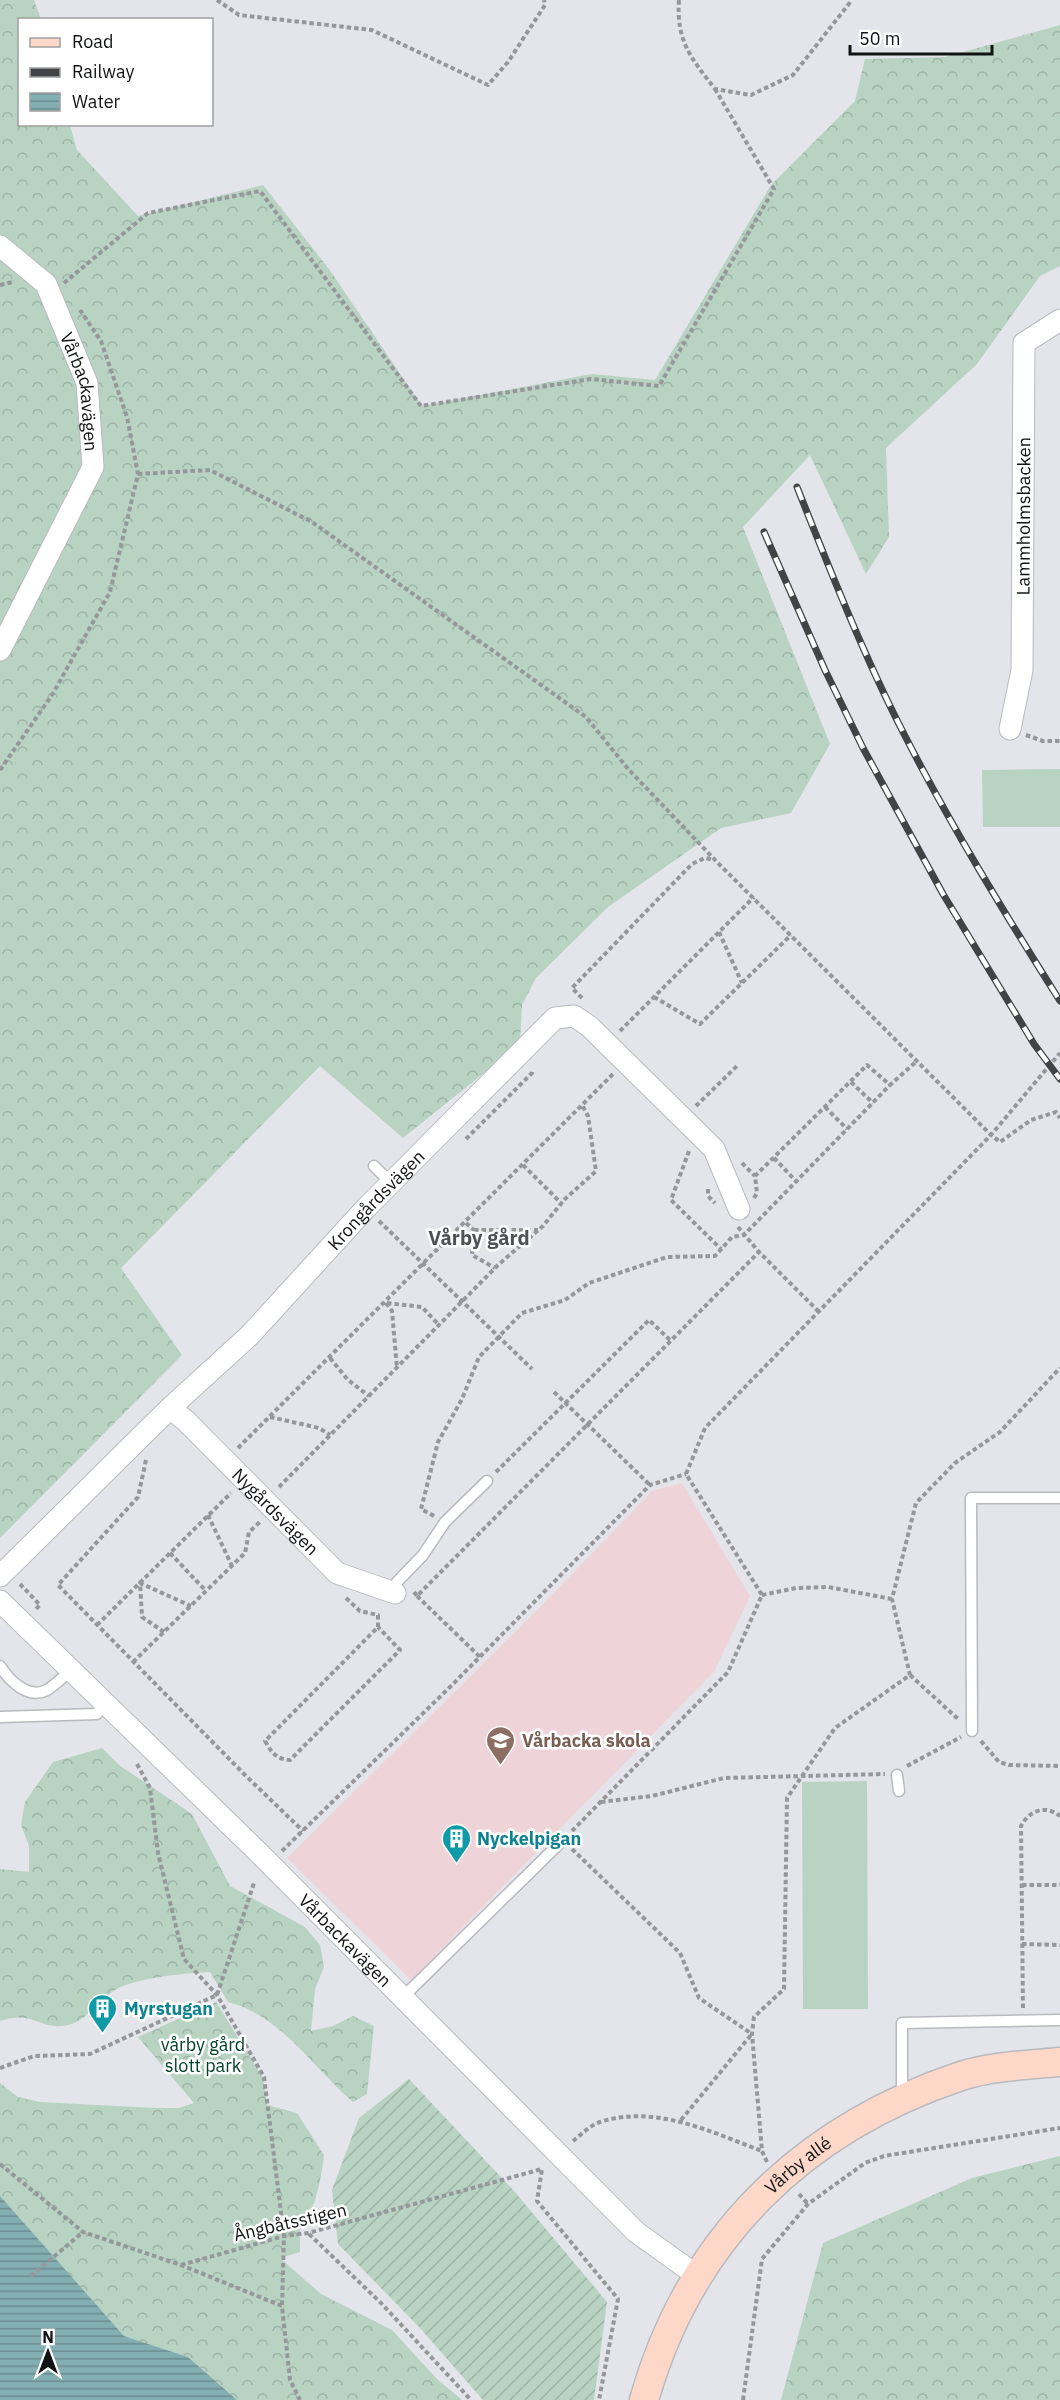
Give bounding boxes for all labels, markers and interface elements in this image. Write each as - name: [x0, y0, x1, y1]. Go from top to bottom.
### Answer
- legend: [18, 18, 213, 126]
- scale bar: [850, 18, 992, 56]
- text: 50 m: [859, 27, 901, 50]
- text: Road: [72, 30, 113, 53]
- text: Railway: [72, 60, 134, 83]
- text: Water: [72, 90, 121, 113]
- street label: Vårbackavägen: [56, 329, 103, 452]
- street label: Lammholmsbacken: [1011, 437, 1035, 595]
- street label: Krongårdsvägen: [322, 1145, 429, 1255]
- district label: Vårby gård: [428, 1224, 530, 1251]
- street label: Nygårdsvägen: [228, 1463, 324, 1560]
- school or university icon: Vårbacka skola: [485, 1724, 517, 1766]
- place label: Vårbacka skola: [522, 1729, 651, 1752]
- building icon: Nyckelpigan: [440, 1822, 472, 1864]
- place label: Nyckelpigan: [477, 1827, 581, 1850]
- street label: Vårbackavägen: [294, 1888, 397, 1991]
- building icon: Myrstugan: [87, 1992, 119, 2034]
- place label: Myrstugan: [124, 1997, 213, 2020]
- park label: vårby gård slott park: [161, 2033, 245, 2077]
- street label: Vårby allé: [759, 2131, 836, 2198]
- street label: Ångbåtsstigen: [231, 2197, 349, 2246]
- north arrow: [18, 2322, 78, 2382]
- text: N: [42, 2327, 54, 2347]

